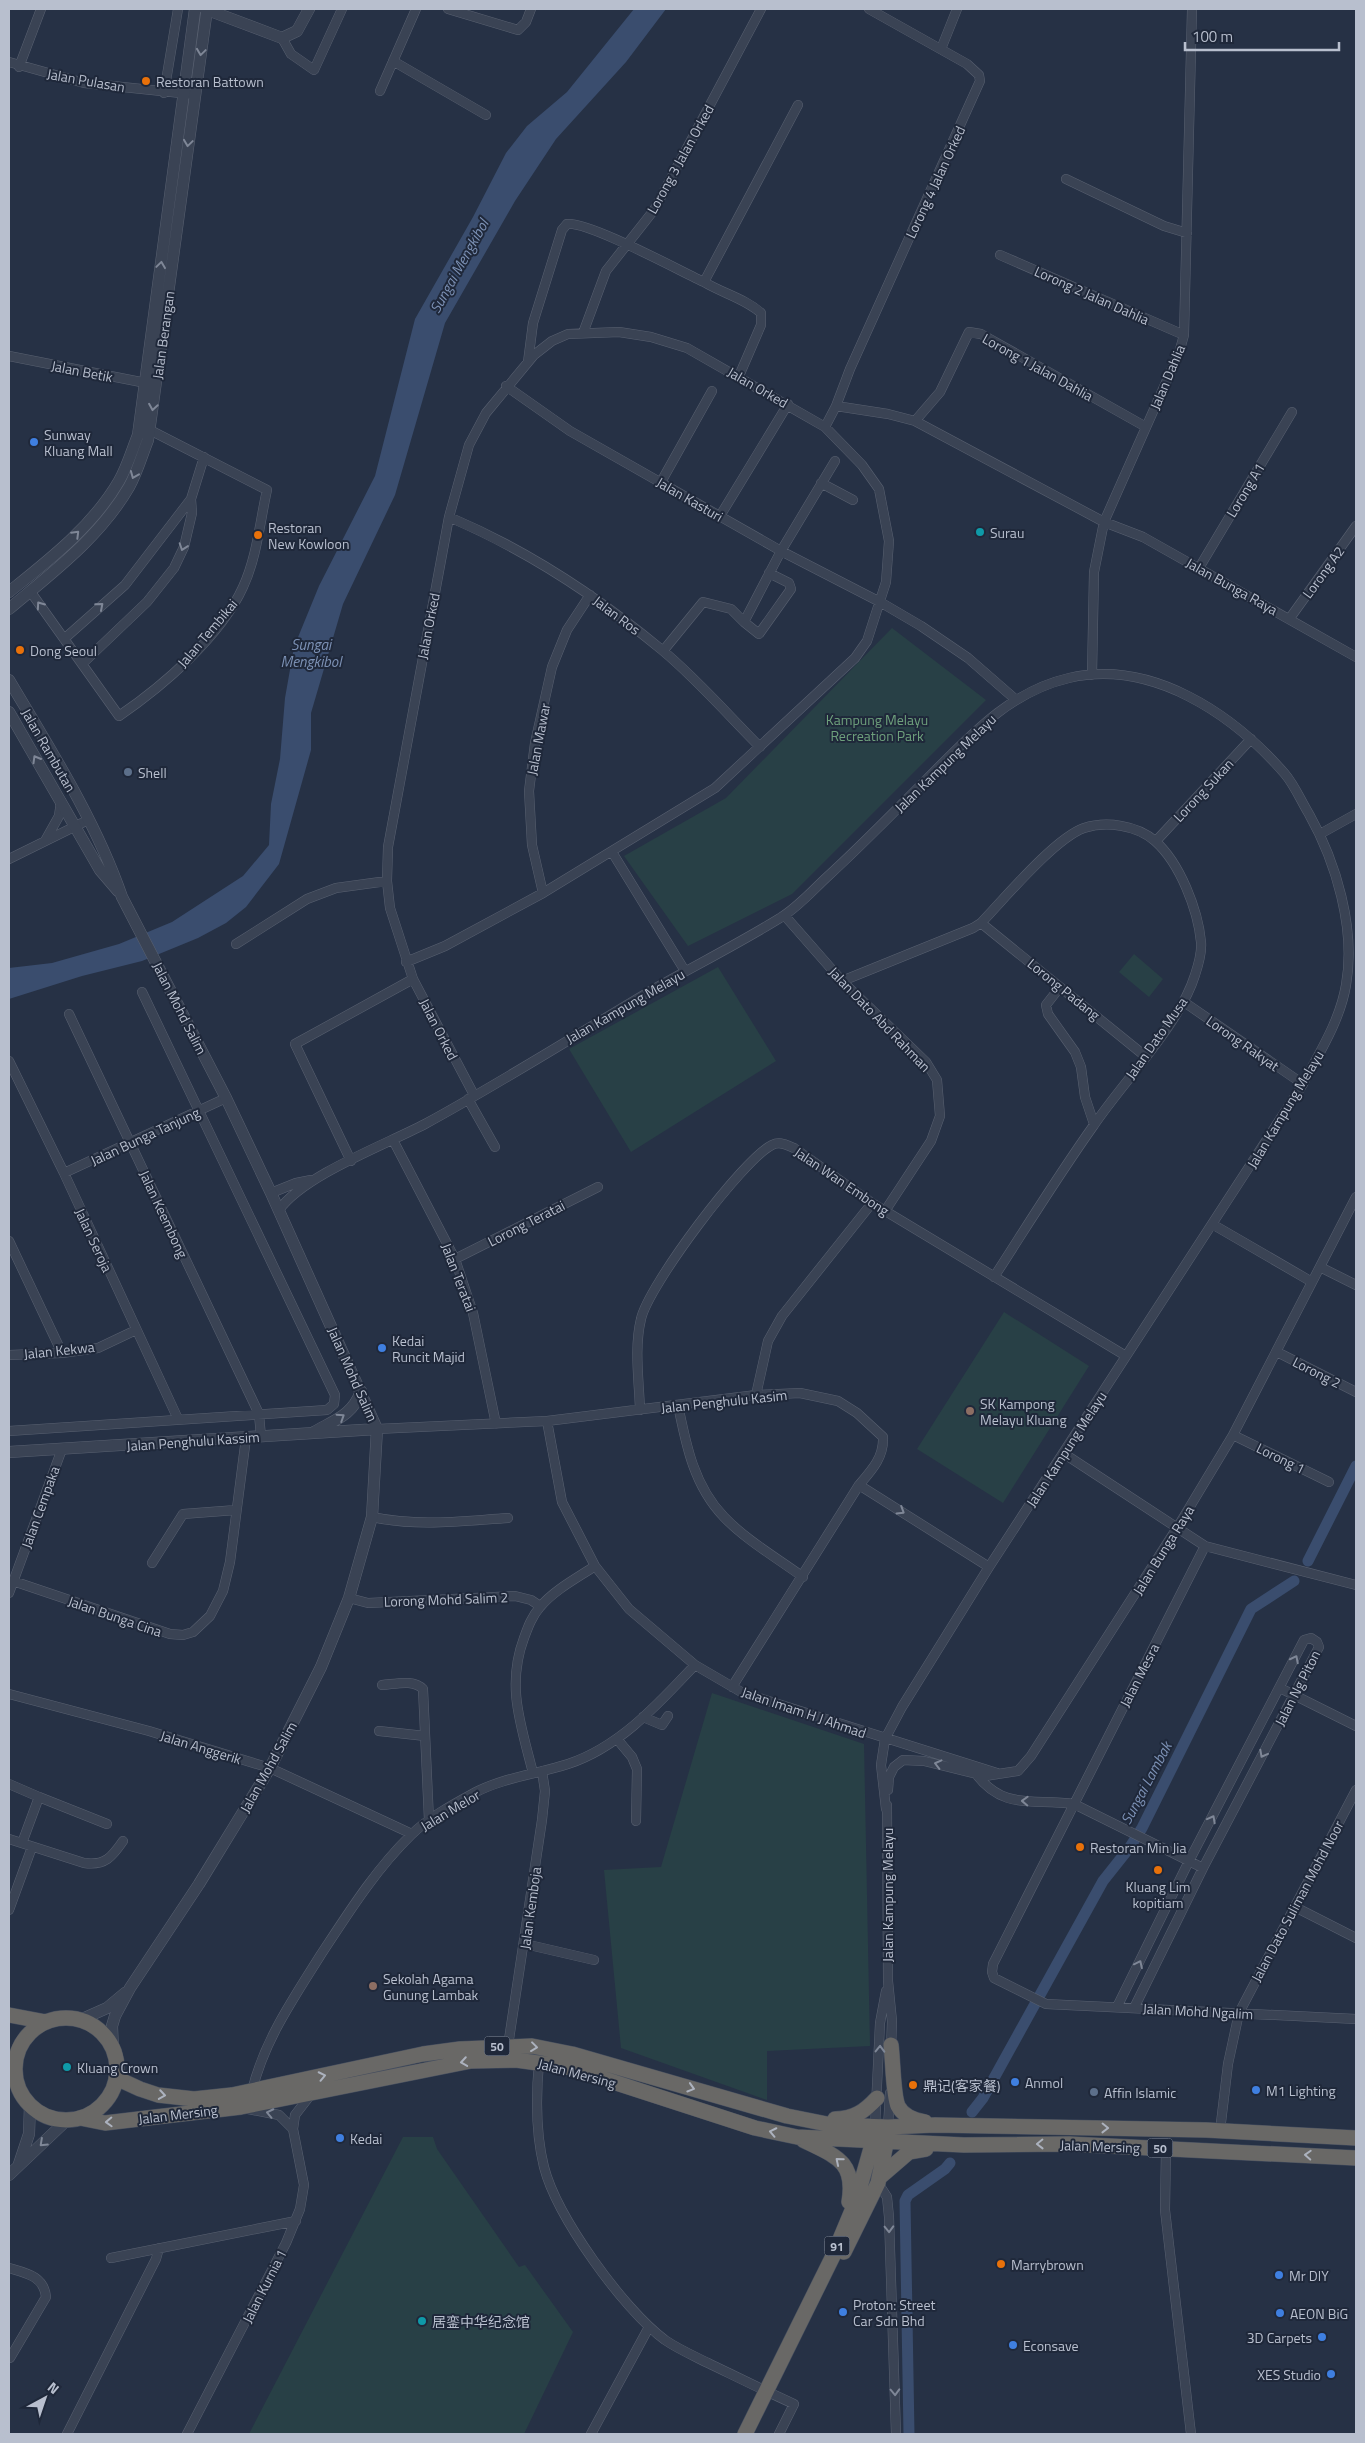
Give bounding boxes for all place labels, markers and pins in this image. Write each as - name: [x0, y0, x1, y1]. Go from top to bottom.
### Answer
- place label: Restoran Battown: [156, 71, 264, 92]
- marker: Restoran Battown: [140, 75, 152, 87]
- place label: Sunway Kluang Mall: [44, 424, 113, 461]
- marker: Sunway Kluang Mall: [28, 436, 40, 448]
- place label: Restoran New Kowloon: [268, 517, 349, 554]
- place label: Surau: [990, 522, 1024, 543]
- marker: Surau: [974, 526, 986, 538]
- marker: Restoran New Kowloon: [252, 529, 264, 541]
- place label: Dong Seoul: [30, 640, 97, 661]
- marker: Dong Seoul: [14, 644, 26, 656]
- place label: Shell: [138, 762, 167, 783]
- marker: Shell: [122, 766, 134, 778]
- place label: Kedai Runcit Majid: [392, 1330, 465, 1367]
- marker: Kedai Runcit Majid: [376, 1342, 388, 1354]
- place label: SK Kampong Melayu Kluang: [980, 1393, 1067, 1430]
- marker: SK Kampong Melayu Kluang: [964, 1405, 976, 1417]
- place label: Restoran Min Jia: [1090, 1837, 1186, 1858]
- marker: Restoran Min Jia: [1074, 1841, 1086, 1853]
- marker: Kluang Lim kopitiam: [1152, 1864, 1164, 1876]
- place label: Kluang Lim kopitiam: [1126, 1876, 1190, 1913]
- place label: Sekolah Agama Gunung Lambak: [383, 1968, 479, 2005]
- marker: Sekolah Agama Gunung Lambak: [367, 1980, 379, 1992]
- place label: Kluang Crown: [77, 2057, 158, 2078]
- marker: Kluang Crown: [61, 2061, 73, 2073]
- place label: Anmol: [1025, 2072, 1063, 2093]
- place label: 鼎记(客家餐): [923, 2075, 1000, 2096]
- marker: Anmol: [1009, 2076, 1021, 2088]
- marker: 鼎记(客家餐): [907, 2079, 919, 2091]
- place label: M1 Lighting: [1266, 2080, 1336, 2101]
- place label: Affin Islamic: [1104, 2082, 1176, 2103]
- marker: M1 Lighting: [1250, 2084, 1262, 2096]
- marker: Affin Islamic: [1088, 2086, 1100, 2098]
- place label: Kedai: [350, 2128, 382, 2149]
- marker: Kedai: [334, 2132, 346, 2144]
- place label: Marrybrown: [1011, 2254, 1084, 2275]
- marker: Marrybrown: [995, 2258, 1007, 2270]
- place label: Mr DIY: [1289, 2265, 1329, 2286]
- marker: Mr DIY: [1273, 2269, 1285, 2281]
- place label: Proton: Street Car Sdn Bhd: [853, 2294, 935, 2331]
- place label: AEON BiG: [1290, 2303, 1348, 2324]
- marker: Proton: Street Car Sdn Bhd: [837, 2306, 849, 2318]
- marker: AEON BiG: [1274, 2307, 1286, 2319]
- place label: 居銮中华纪念馆: [432, 2311, 530, 2332]
- marker: 居銮中华纪念馆: [416, 2315, 428, 2327]
- place label: 3D Carpets: [1247, 2327, 1312, 2348]
- marker: 3D Carpets: [1316, 2331, 1328, 2343]
- place label: Econsave: [1023, 2335, 1079, 2356]
- marker: Econsave: [1007, 2339, 1019, 2351]
- place label: XES Studio: [1257, 2364, 1321, 2385]
- marker: XES Studio: [1325, 2368, 1337, 2380]

